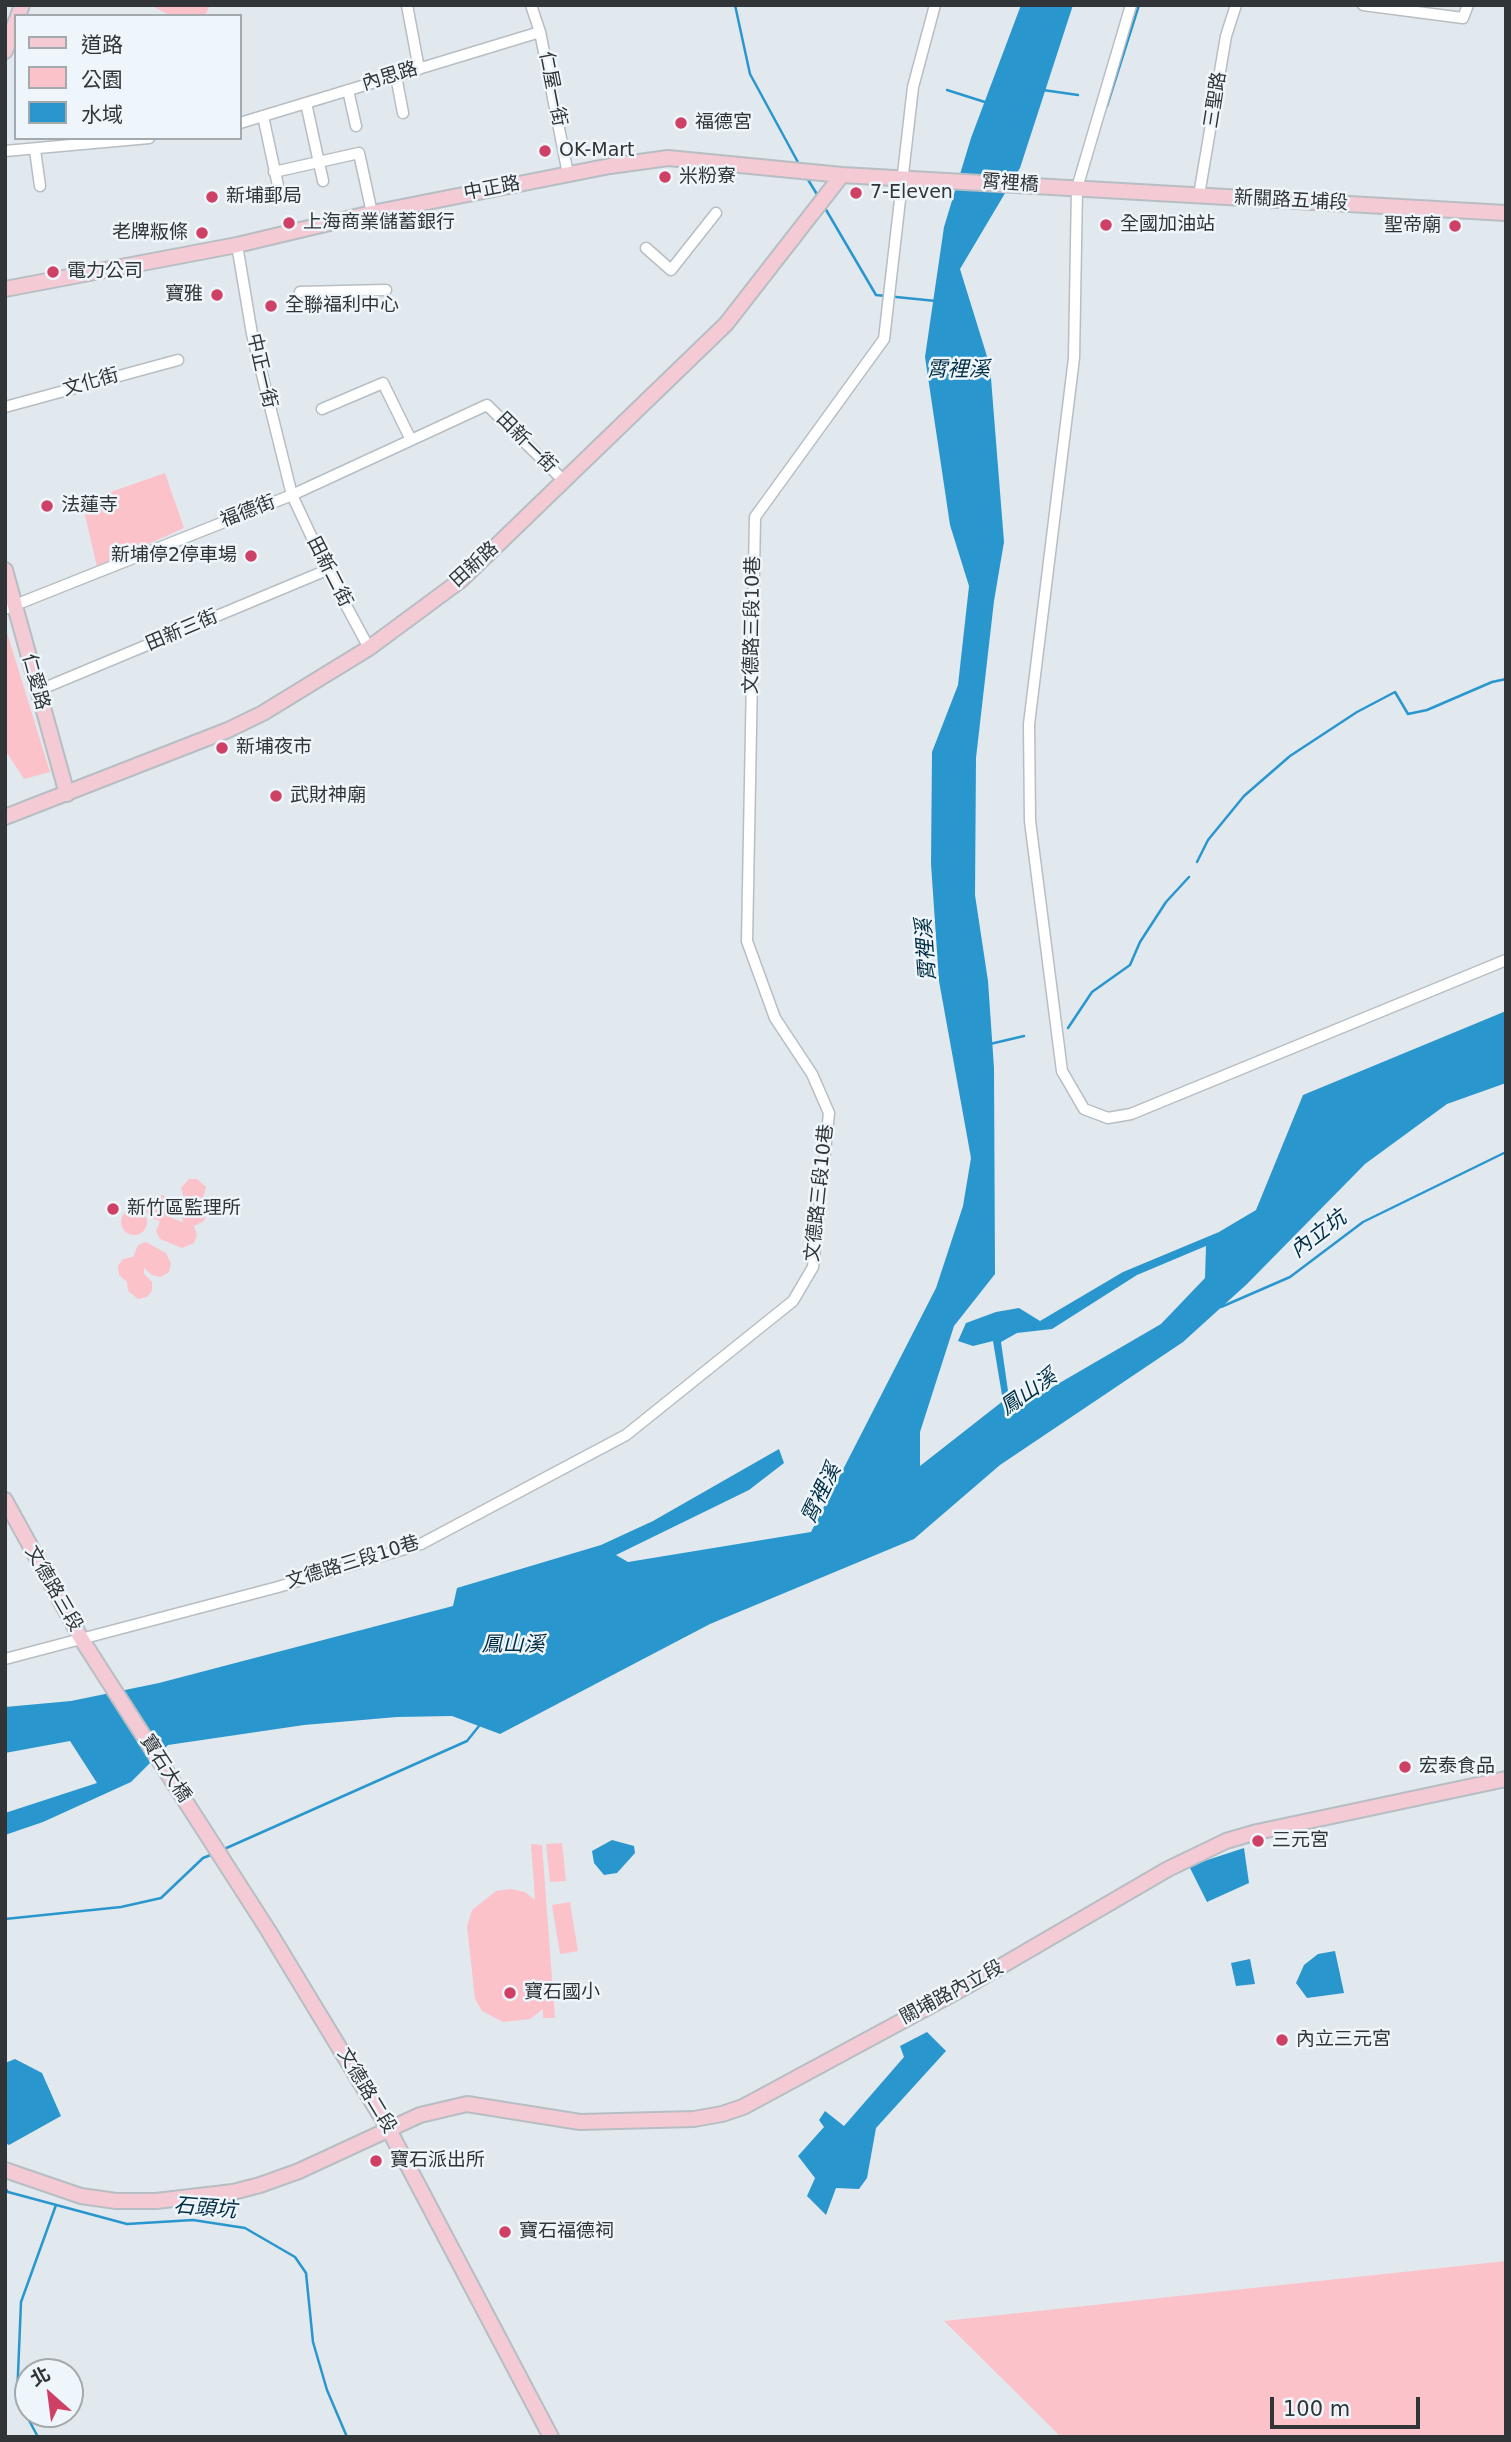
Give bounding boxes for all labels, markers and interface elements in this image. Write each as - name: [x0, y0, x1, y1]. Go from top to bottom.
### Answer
- legend: [14, 14, 242, 140]
- text: 道路: [81, 33, 123, 57]
- street label: 仁屋一街: [534, 50, 570, 128]
- street label: 內思路: [359, 58, 421, 96]
- text: 公園: [81, 68, 123, 92]
- street label: 三聖路: [1200, 70, 1232, 130]
- text: 水域: [81, 103, 123, 127]
- place label: 福德宮: [695, 112, 752, 134]
- marker: 福德宮: [673, 115, 689, 131]
- place label: OK-Mart: [559, 140, 635, 162]
- marker: OK-Mart: [537, 143, 553, 159]
- place label: 米粉寮: [679, 166, 736, 188]
- marker: 米粉寮: [657, 169, 673, 185]
- street label: 霄裡橋: [981, 171, 1039, 197]
- street label: 中正路: [462, 172, 522, 206]
- place label: 7-Eleven: [870, 182, 953, 204]
- marker: 7-Eleven: [848, 185, 864, 201]
- place label: 新埔郵局: [226, 186, 302, 208]
- street label: 新關路五埔段: [1233, 187, 1349, 215]
- marker: 新埔郵局: [204, 189, 220, 205]
- place label: 上海商業儲蓄銀行: [303, 212, 455, 234]
- place label: 全國加油站: [1120, 214, 1215, 236]
- marker: 上海商業儲蓄銀行: [281, 215, 297, 231]
- place label: 聖帝廟: [1384, 215, 1441, 237]
- marker: 全國加油站: [1098, 217, 1114, 233]
- marker: 聖帝廟: [1447, 218, 1463, 234]
- place label: 老牌粄條: [112, 222, 188, 244]
- marker: 老牌粄條: [194, 225, 210, 241]
- place label: 電力公司: [67, 261, 143, 283]
- marker: 電力公司: [45, 264, 61, 280]
- place label: 寶雅: [165, 284, 203, 306]
- marker: 寶雅: [209, 287, 225, 303]
- place label: 全聯福利中心: [285, 295, 399, 317]
- marker: 全聯福利中心: [263, 298, 279, 314]
- street label: 中正一街: [241, 331, 281, 411]
- water label: 霄裡溪: [927, 358, 989, 384]
- street label: 文化街: [60, 364, 122, 402]
- street label: 田新一街: [491, 408, 561, 478]
- street label: 福德街: [217, 491, 279, 533]
- place label: 法蓮寺: [61, 495, 118, 517]
- marker: 法蓮寺: [39, 498, 55, 514]
- street label: 田新二街: [302, 533, 356, 611]
- street label: 田新路: [446, 537, 504, 593]
- place label: 新埔停2停車場: [111, 545, 237, 567]
- marker: 新埔停2停車場: [243, 548, 259, 564]
- street label: 文德路三段10巷: [740, 556, 766, 694]
- street label: 田新三街: [143, 606, 221, 656]
- street label: 仁愛路: [17, 652, 53, 712]
- place label: 新埔夜市: [236, 737, 312, 759]
- marker: 新埔夜市: [214, 740, 230, 756]
- place label: 武財神廟: [290, 785, 366, 807]
- marker: 武財神廟: [268, 788, 284, 804]
- water label: 霄裡溪: [912, 918, 942, 982]
- street label: 文德路三段10巷: [801, 1123, 839, 1263]
- place label: 新竹區監理所: [127, 1198, 241, 1220]
- marker: 新竹區監理所: [105, 1201, 121, 1217]
- water label: 內立坑: [1286, 1206, 1352, 1264]
- water label: 鳳山溪: [996, 1365, 1062, 1421]
- water label: 霄裡溪: [797, 1460, 847, 1528]
- street label: 文德路三段10巷: [284, 1532, 422, 1594]
- street label: 文德路三段: [19, 1542, 87, 1636]
- water label: 鳳山溪: [482, 1633, 544, 1659]
- street label: 寶石大橋: [135, 1731, 195, 1807]
- place label: 宏泰食品: [1419, 1756, 1495, 1778]
- marker: 宏泰食品: [1397, 1759, 1413, 1775]
- place label: 三元宮: [1272, 1830, 1329, 1852]
- marker: 三元宮: [1250, 1833, 1266, 1849]
- street label: 關埔路內立段: [896, 1956, 1008, 2030]
- place label: 寶石國小: [524, 1982, 600, 2004]
- marker: 寶石國小: [502, 1985, 518, 2001]
- place label: 內立三元宮: [1296, 2029, 1391, 2051]
- marker: 內立三元宮: [1274, 2032, 1290, 2048]
- street label: 文德路二段: [332, 2044, 400, 2138]
- place label: 寶石派出所: [390, 2150, 485, 2172]
- marker: 寶石派出所: [368, 2153, 384, 2169]
- water label: 石頭坑: [173, 2194, 237, 2224]
- place label: 寶石福德祠: [519, 2221, 614, 2243]
- marker: 寶石福德祠: [497, 2224, 513, 2240]
- north arrow: [14, 2358, 84, 2428]
- text: 北: [27, 2362, 54, 2390]
- scale bar: [1273, 2382, 1424, 2426]
- text: 100 m: [1283, 2397, 1350, 2421]

